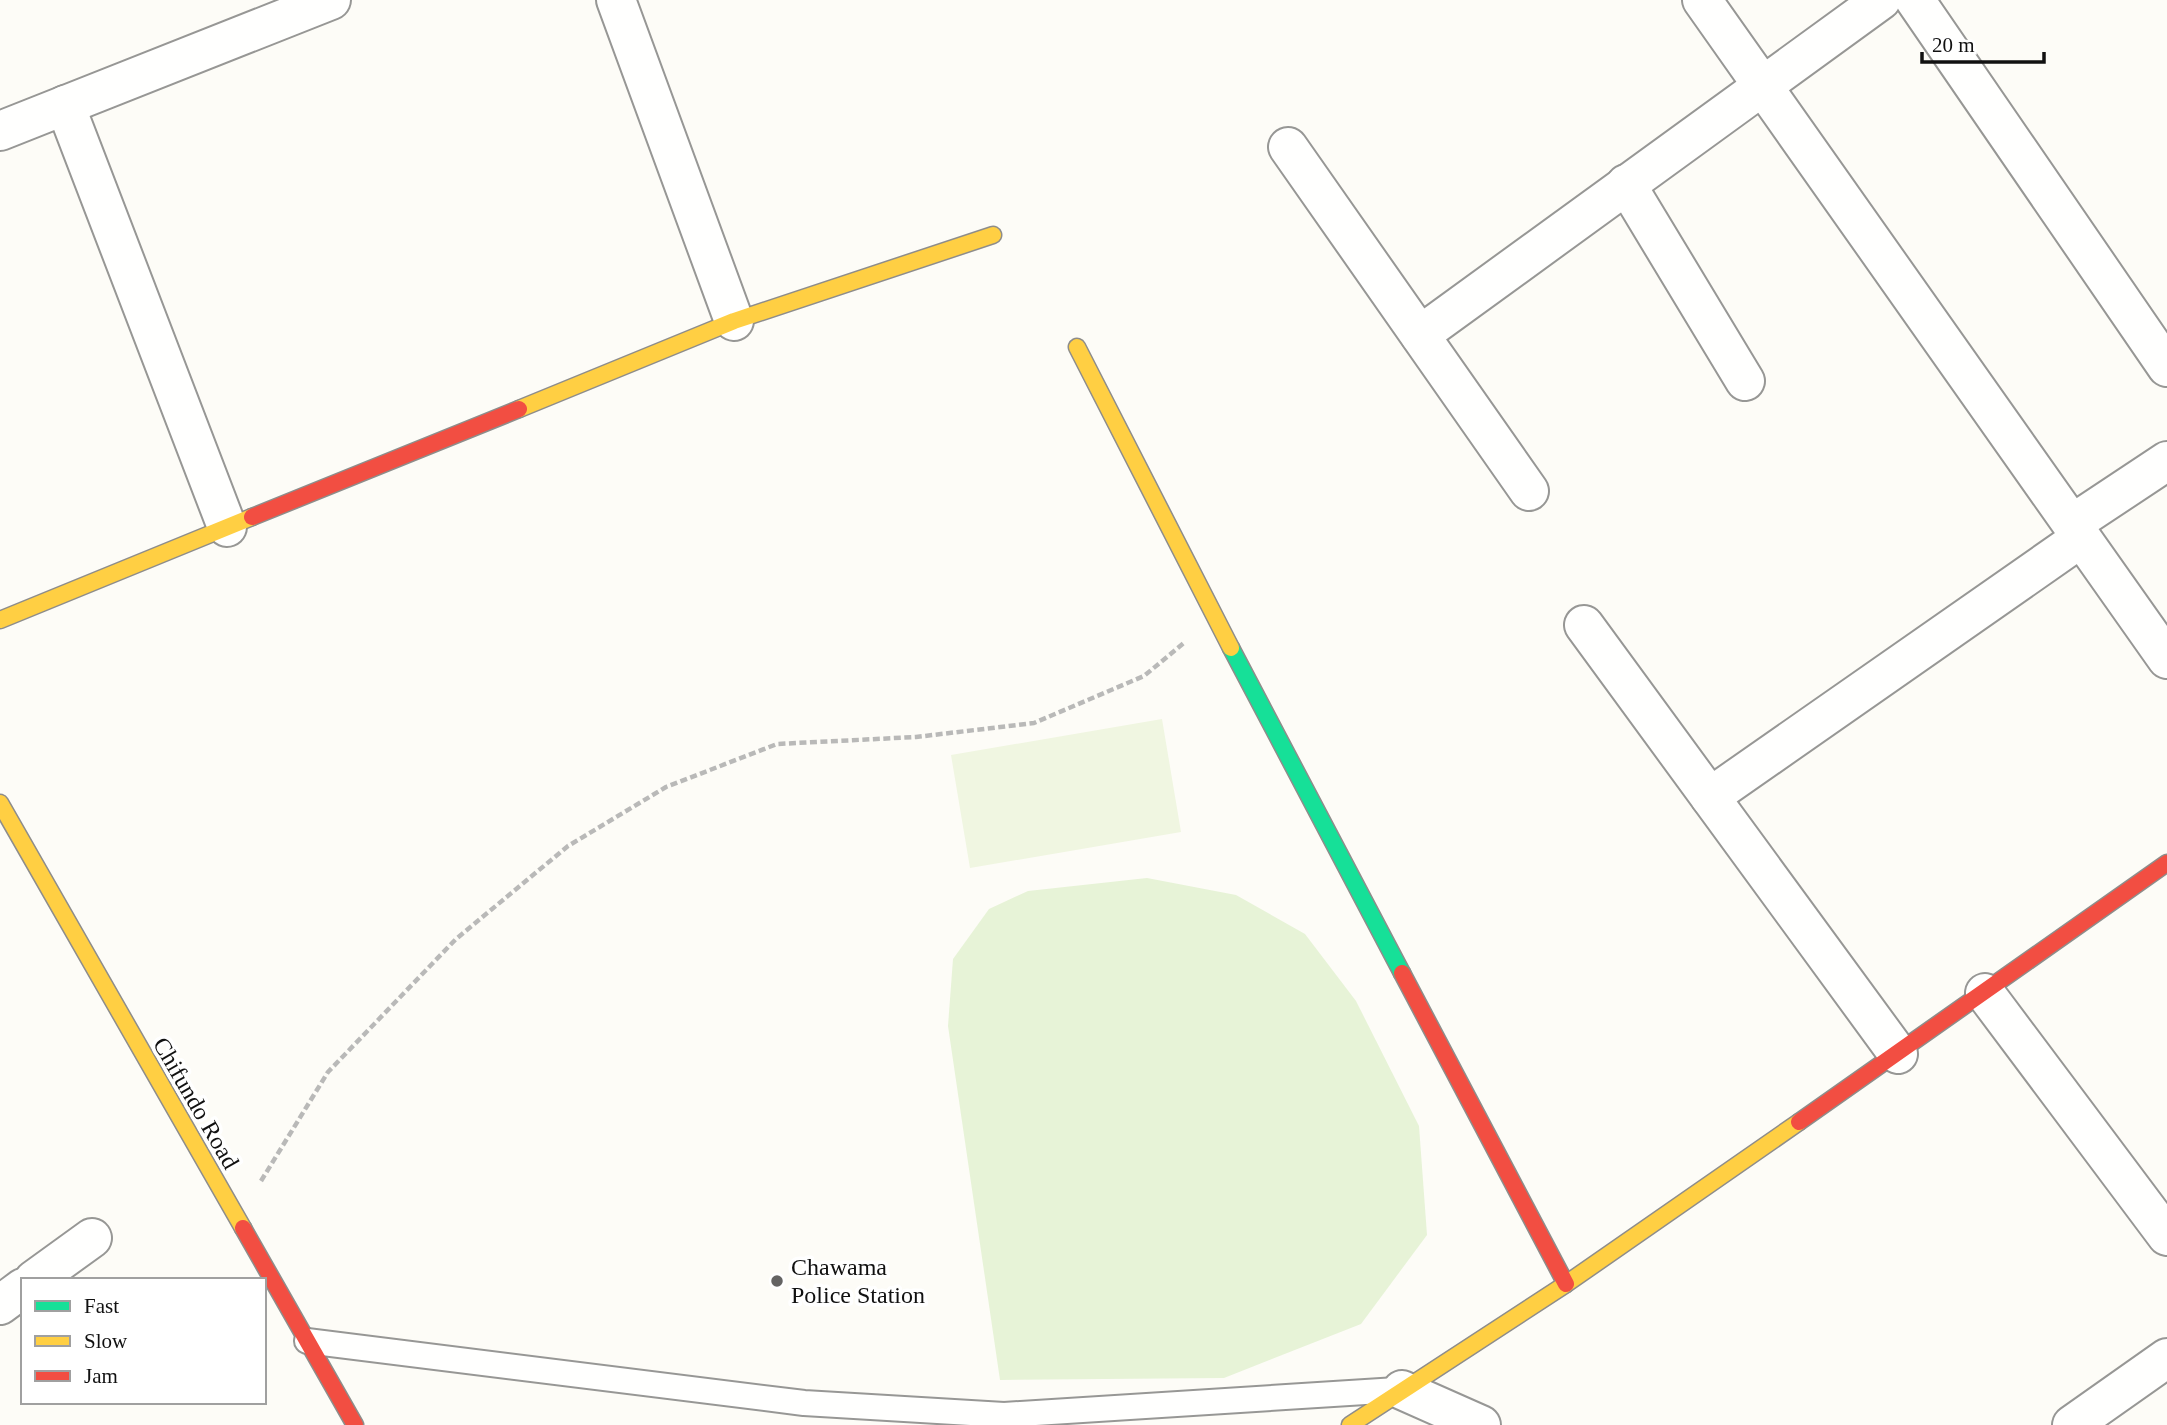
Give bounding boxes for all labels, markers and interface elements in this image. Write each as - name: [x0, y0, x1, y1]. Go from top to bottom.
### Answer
- scale bar: [1922, 21, 2044, 65]
- text: 20 m: [1932, 33, 1975, 57]
- street label: Chifundo Road: [148, 1033, 244, 1173]
- place label: Chawama Police Station: [791, 1254, 925, 1308]
- marker: Chawama Police Station: [769, 1273, 785, 1289]
- legend: [21, 1278, 266, 1404]
- text: Fast: [84, 1294, 119, 1318]
- text: Slow: [84, 1329, 128, 1353]
- text: Jam: [84, 1364, 118, 1388]

